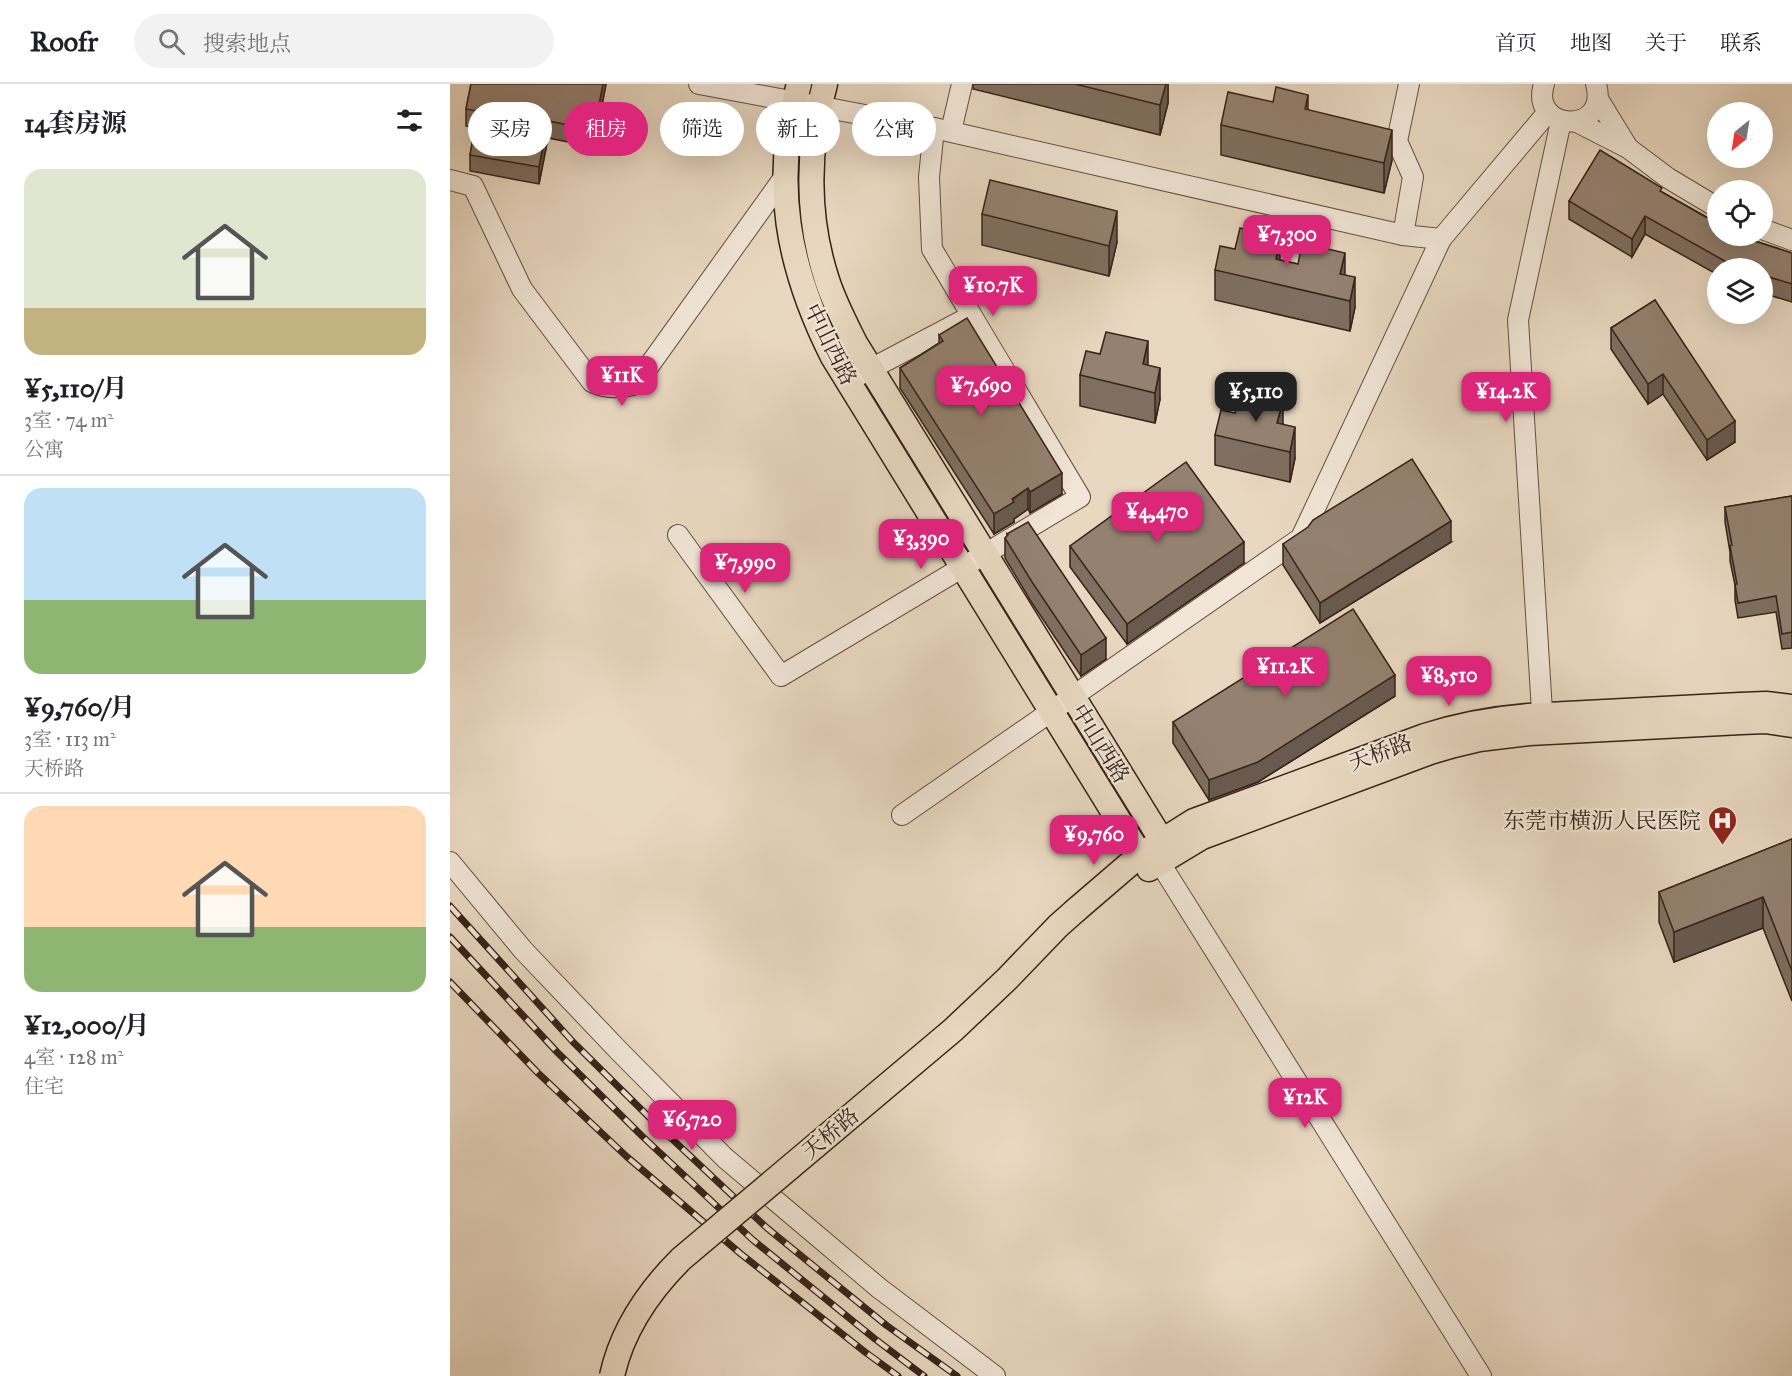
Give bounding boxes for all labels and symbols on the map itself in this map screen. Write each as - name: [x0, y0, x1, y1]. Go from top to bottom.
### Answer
- north arrow: [1707, 102, 1773, 168]
- pin: ¥7,300: [1238, 215, 1336, 266]
- pin: ¥10.7K: [944, 266, 1042, 317]
- street label: 中山西路: [799, 299, 863, 390]
- pin: ¥11K: [586, 356, 658, 407]
- pin: ¥7,690: [932, 366, 1030, 417]
- pin: ¥5,110: [1207, 372, 1305, 423]
- pin: ¥14.2K: [1457, 372, 1555, 423]
- pin: ¥4,470: [1108, 492, 1206, 543]
- pin: ¥3,390: [872, 519, 970, 570]
- pin: ¥7,990: [696, 543, 794, 594]
- pin: ¥11.2K: [1236, 647, 1334, 698]
- pin: ¥8,510: [1400, 656, 1498, 707]
- street label: 中山西路: [1066, 699, 1135, 788]
- street label: 天桥路: [1345, 728, 1416, 776]
- hospital icon: 东莞市横沥人民医院: [1706, 804, 1738, 846]
- place label: 东莞市横沥人民医院: [1503, 807, 1701, 834]
- pin: ¥9,760: [1045, 815, 1143, 866]
- pin: ¥12K: [1269, 1078, 1341, 1129]
- pin: ¥6,720: [643, 1100, 741, 1151]
- street label: 天桥路: [796, 1102, 864, 1165]

